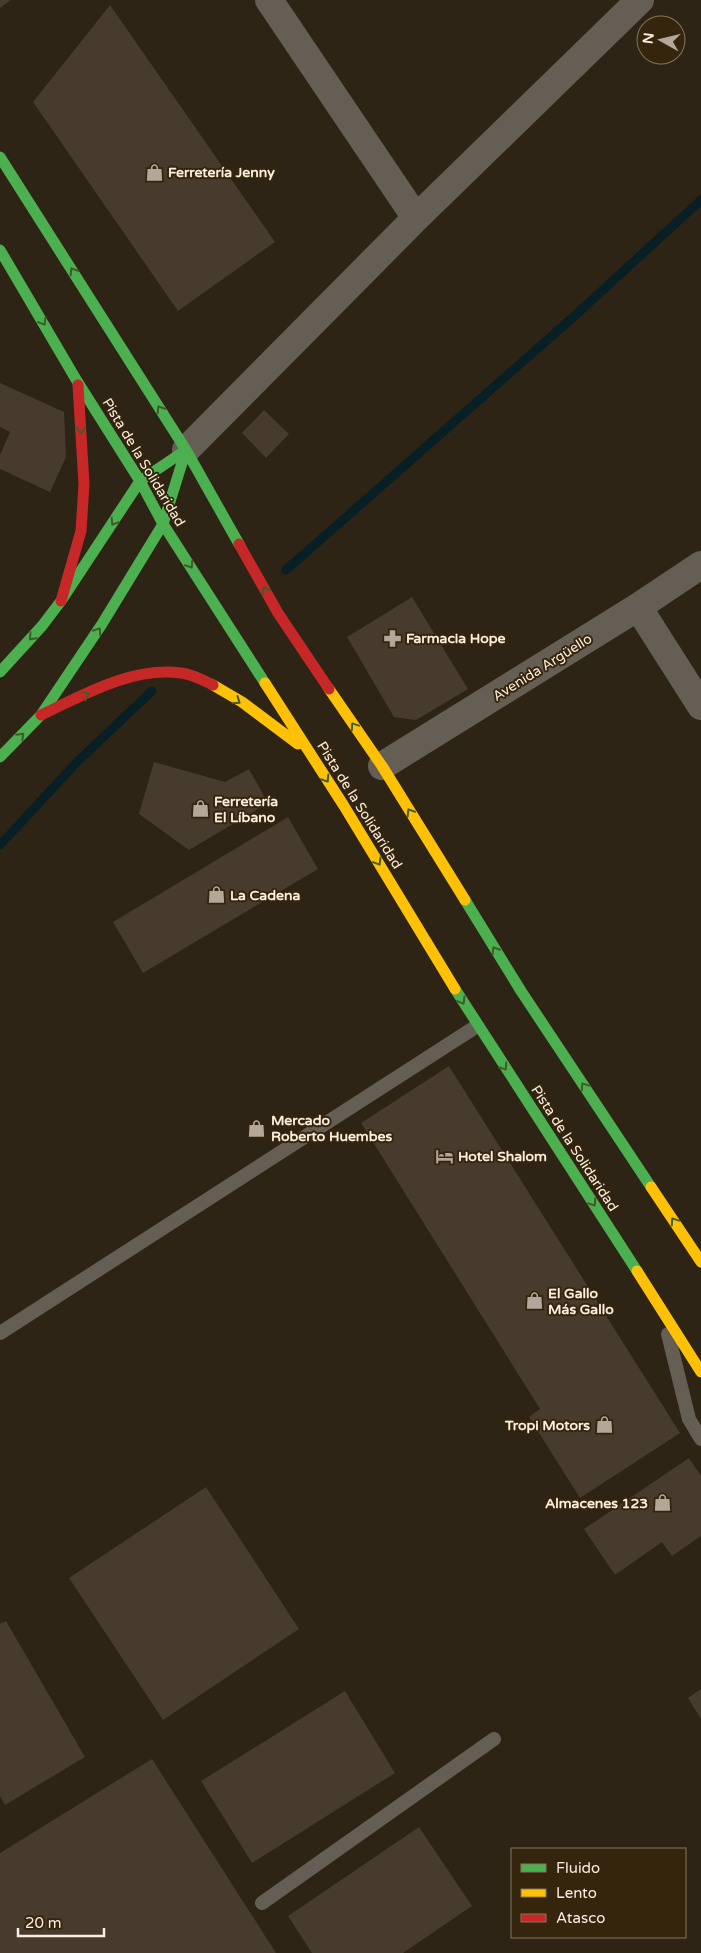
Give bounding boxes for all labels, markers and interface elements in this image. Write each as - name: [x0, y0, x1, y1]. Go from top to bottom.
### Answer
- north arrow: [636, 15, 686, 65]
- text: N: [639, 32, 658, 45]
- shop icon: Ferretería Jenny: [144, 162, 164, 182]
- place label: Ferretería Jenny: [168, 164, 275, 181]
- one-way arrow: [69, 268, 79, 277]
- one-way arrow: [36, 316, 46, 325]
- street label: Pista de la Solidaridad: [98, 395, 189, 530]
- one-way arrow: [157, 405, 166, 414]
- one-way arrow: [75, 426, 86, 434]
- one-way arrow: [110, 516, 120, 525]
- one-way arrow: [183, 560, 193, 569]
- one-way arrow: [262, 586, 272, 595]
- one-way arrow: [91, 627, 101, 636]
- pharmacy icon: Farmacia Hope: [382, 628, 402, 648]
- place label: Farmacia Hope: [406, 630, 506, 647]
- street label: Avenida Argüello: [489, 630, 595, 705]
- one-way arrow: [29, 632, 38, 641]
- one-way arrow: [81, 691, 90, 702]
- one-way arrow: [231, 695, 241, 704]
- one-way arrow: [351, 722, 361, 731]
- one-way arrow: [15, 733, 24, 742]
- street label: Pista de la Solidaridad: [313, 738, 406, 872]
- one-way arrow: [320, 773, 330, 782]
- place label: Ferretería El Líbano: [214, 793, 278, 826]
- shop icon: Ferretería El Líbano: [190, 799, 210, 819]
- one-way arrow: [407, 808, 416, 817]
- one-way arrow: [372, 857, 382, 866]
- shop icon: La Cadena: [206, 885, 226, 905]
- place label: La Cadena: [230, 887, 300, 904]
- one-way arrow: [492, 946, 502, 955]
- one-way arrow: [456, 996, 466, 1005]
- one-way arrow: [498, 1061, 507, 1070]
- street label: Pista de la Solidaridad: [527, 1082, 622, 1214]
- one-way arrow: [581, 1082, 590, 1092]
- place label: Mercado Roberto Huembes: [271, 1112, 392, 1145]
- shop icon: Mercado Roberto Huembes: [247, 1118, 267, 1138]
- hotel icon: Hotel Shalom: [434, 1146, 454, 1166]
- place label: Hotel Shalom: [458, 1148, 547, 1165]
- one-way arrow: [587, 1197, 596, 1206]
- one-way arrow: [671, 1217, 680, 1227]
- place label: El Gallo Más Gallo: [548, 1285, 614, 1318]
- shop icon: El Gallo Más Gallo: [524, 1291, 544, 1311]
- shop icon: Tropi Motors: [594, 1415, 614, 1435]
- place label: Tropi Motors: [504, 1417, 590, 1434]
- shop icon: Almacenes 123: [652, 1493, 672, 1513]
- place label: Almacenes 123: [545, 1495, 648, 1512]
- legend: [511, 1848, 686, 1938]
- text: Fluido: [556, 1859, 600, 1877]
- text: Lento: [556, 1884, 597, 1902]
- scale bar: [18, 1906, 104, 1938]
- text: Atasco: [556, 1909, 605, 1927]
- text: 20 m: [25, 1914, 62, 1932]

